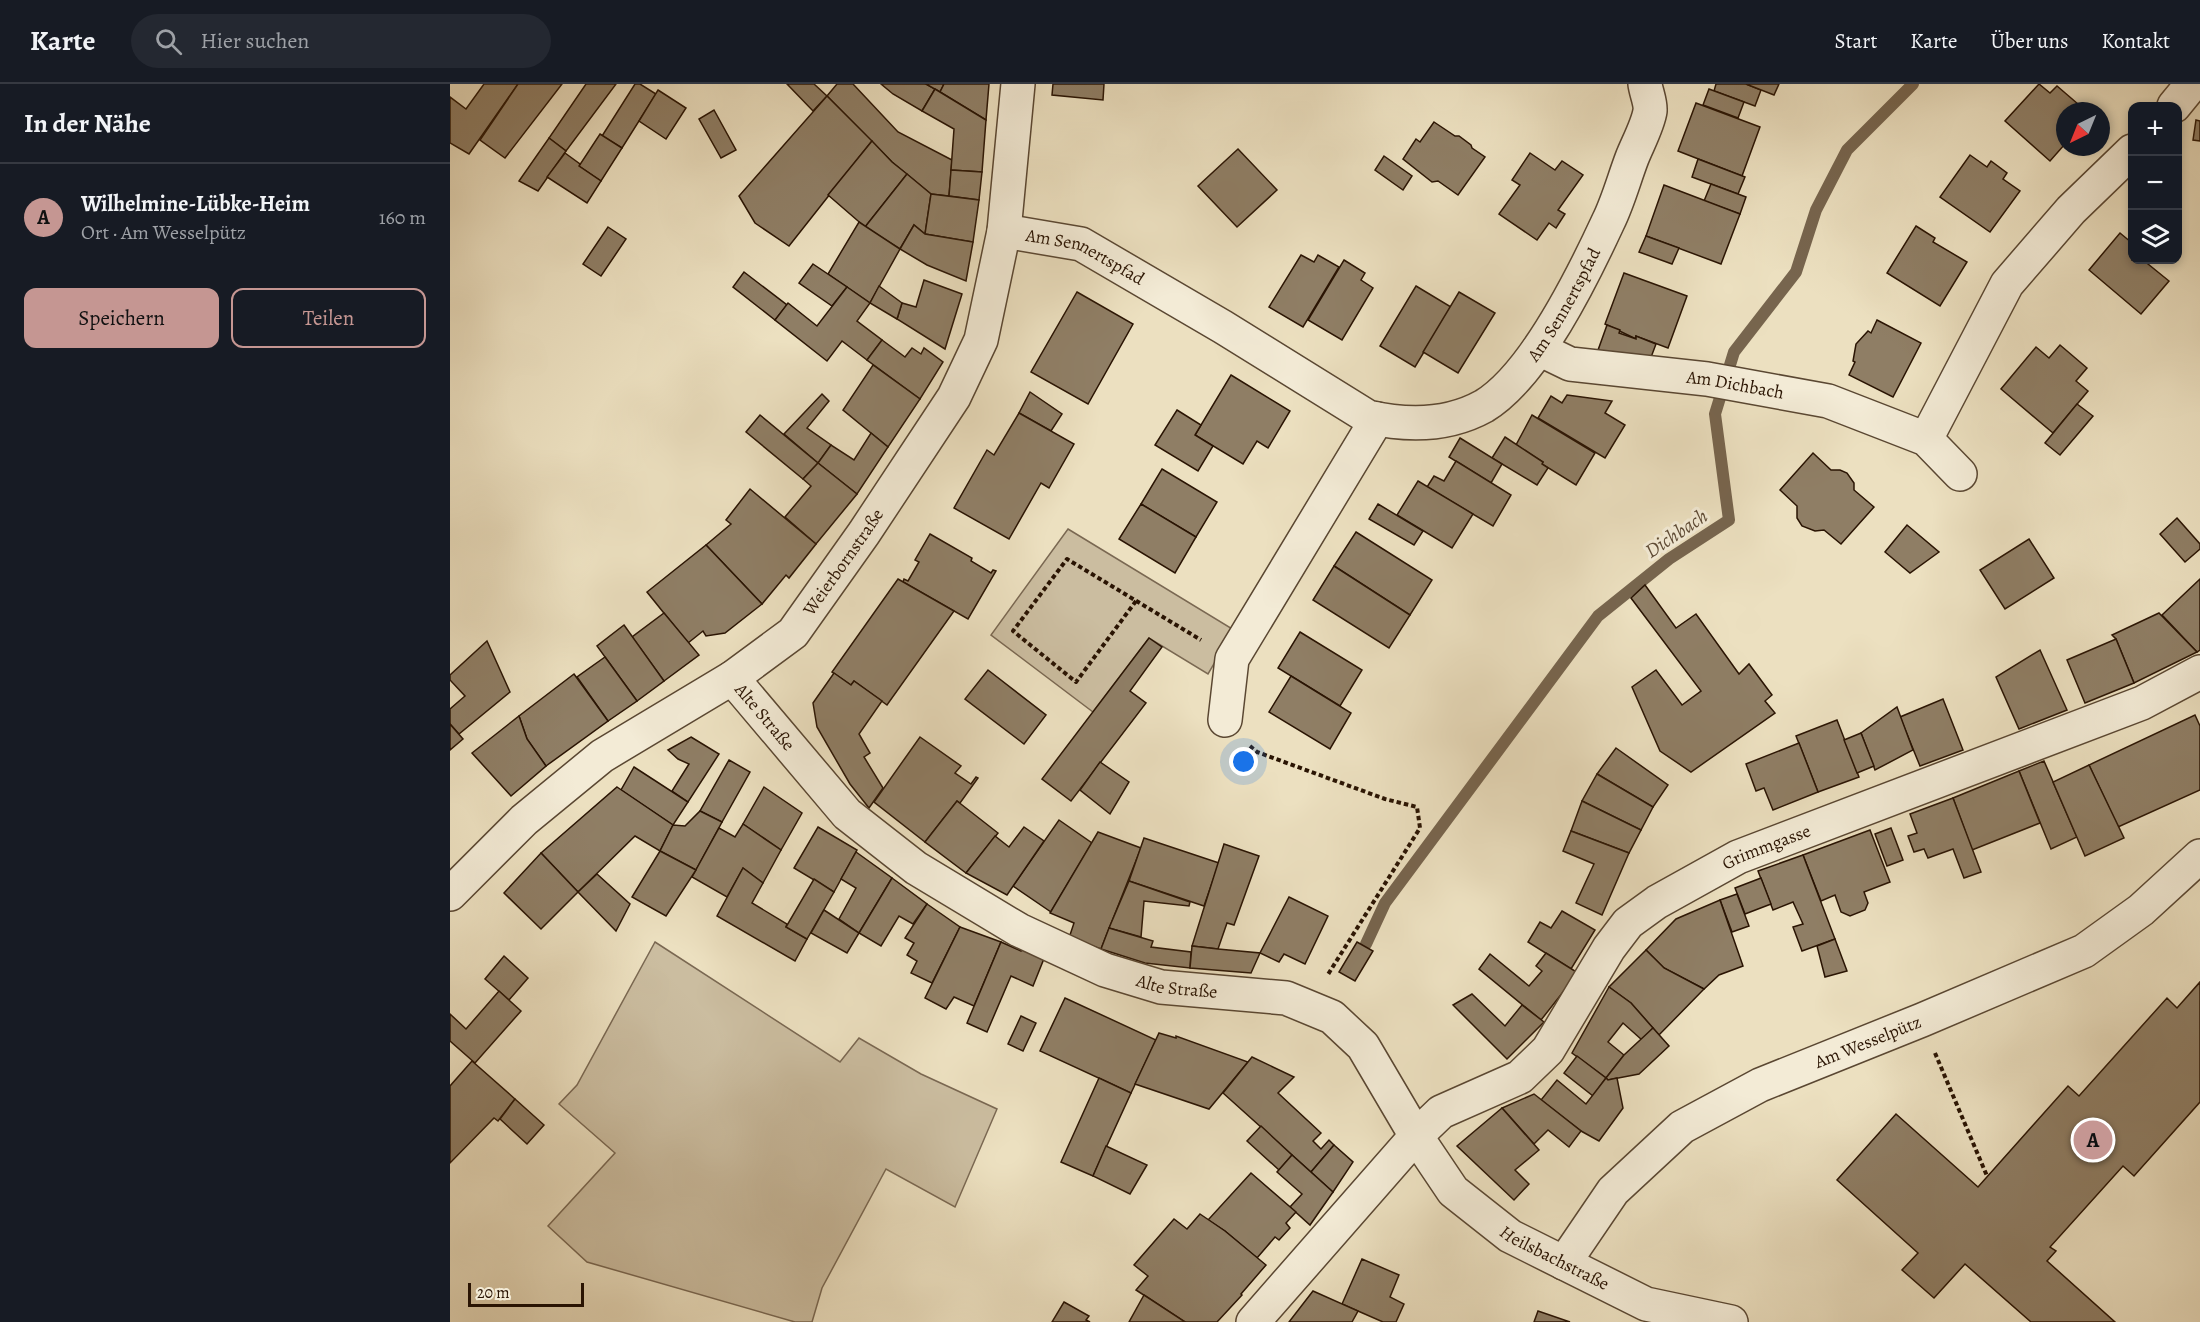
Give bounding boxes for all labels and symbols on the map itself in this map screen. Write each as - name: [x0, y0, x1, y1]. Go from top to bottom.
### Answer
- north arrow: [2056, 102, 2110, 156]
- street label: Am Sennertspfad: [1023, 223, 1149, 291]
- street label: Am Sennertspfad: [1521, 243, 1606, 367]
- street label: Am Dichbach: [1684, 365, 1786, 405]
- water label: Dichbach: [1640, 503, 1713, 564]
- street label: Weierbornstraße: [797, 504, 889, 621]
- street label: Alte Straße: [729, 677, 800, 756]
- your location: [1229, 747, 1258, 776]
- street label: Grimmgasse: [1718, 818, 1814, 876]
- street label: Alte Straße: [1133, 968, 1218, 1004]
- street label: Am Wesselpütz: [1810, 1010, 1925, 1074]
- pin: A: [2074, 1118, 2112, 1162]
- street label: Heilsbachstraße: [1494, 1220, 1613, 1296]
- scale bar: [468, 1280, 584, 1308]

